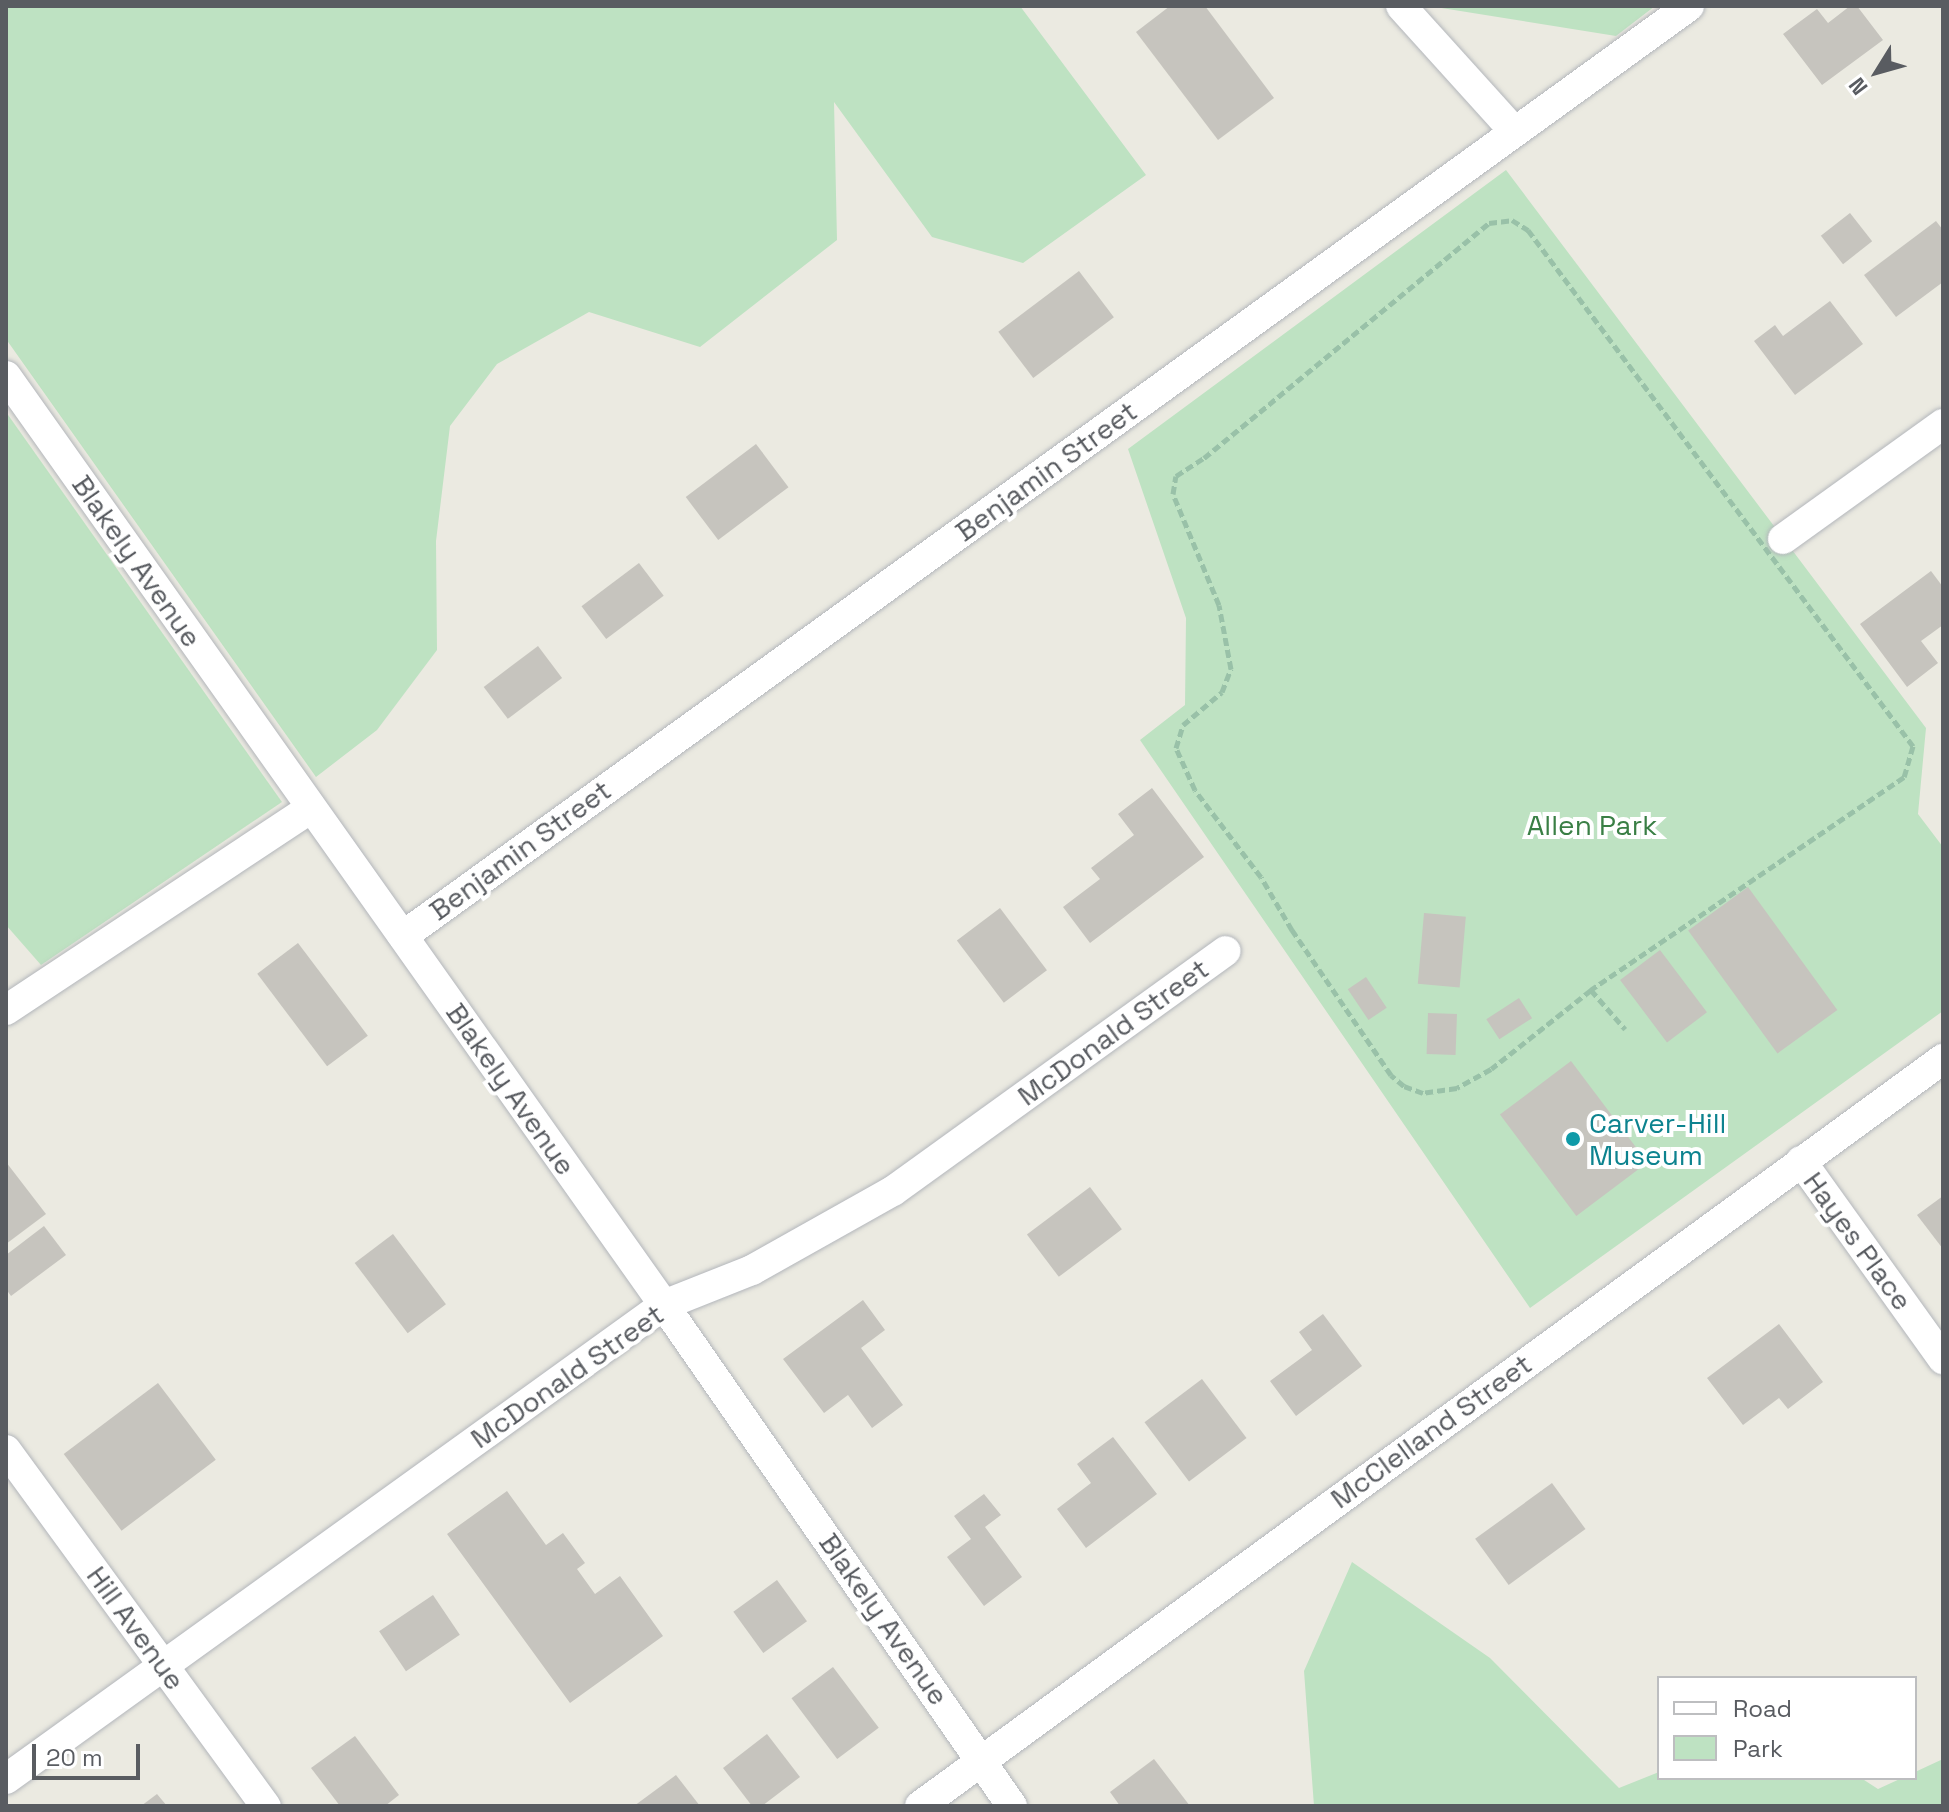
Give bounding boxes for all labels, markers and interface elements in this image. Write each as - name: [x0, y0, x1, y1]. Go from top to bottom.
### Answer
- north arrow: [1837, 32, 1917, 112]
- text: N: [1842, 72, 1873, 101]
- street label: Benjamin Street: [949, 394, 1143, 548]
- street label: Blakely Avenue: [65, 468, 209, 654]
- street label: Benjamin Street: [423, 773, 617, 927]
- park label: Allen Park: [1527, 808, 1657, 842]
- street label: McDonald Street: [1011, 951, 1215, 1113]
- street label: Blakely Avenue: [439, 996, 583, 1182]
- place label: Carver-Hill Museum: [1589, 1106, 1726, 1172]
- marker: Carver-Hill Museum: [1564, 1130, 1582, 1148]
- street label: Hayes Place: [1797, 1165, 1919, 1317]
- street label: McDonald Street: [464, 1297, 670, 1455]
- street label: McClelland Street: [1324, 1347, 1538, 1515]
- street label: Blakely Avenue: [812, 1526, 956, 1712]
- street label: Hill Avenue: [80, 1559, 192, 1697]
- legend: [1657, 1676, 1917, 1780]
- text: Road: [1733, 1693, 1792, 1724]
- scale bar: [36, 1728, 144, 1778]
- text: Park: [1733, 1733, 1783, 1764]
- text: 20 m: [46, 1742, 103, 1773]

